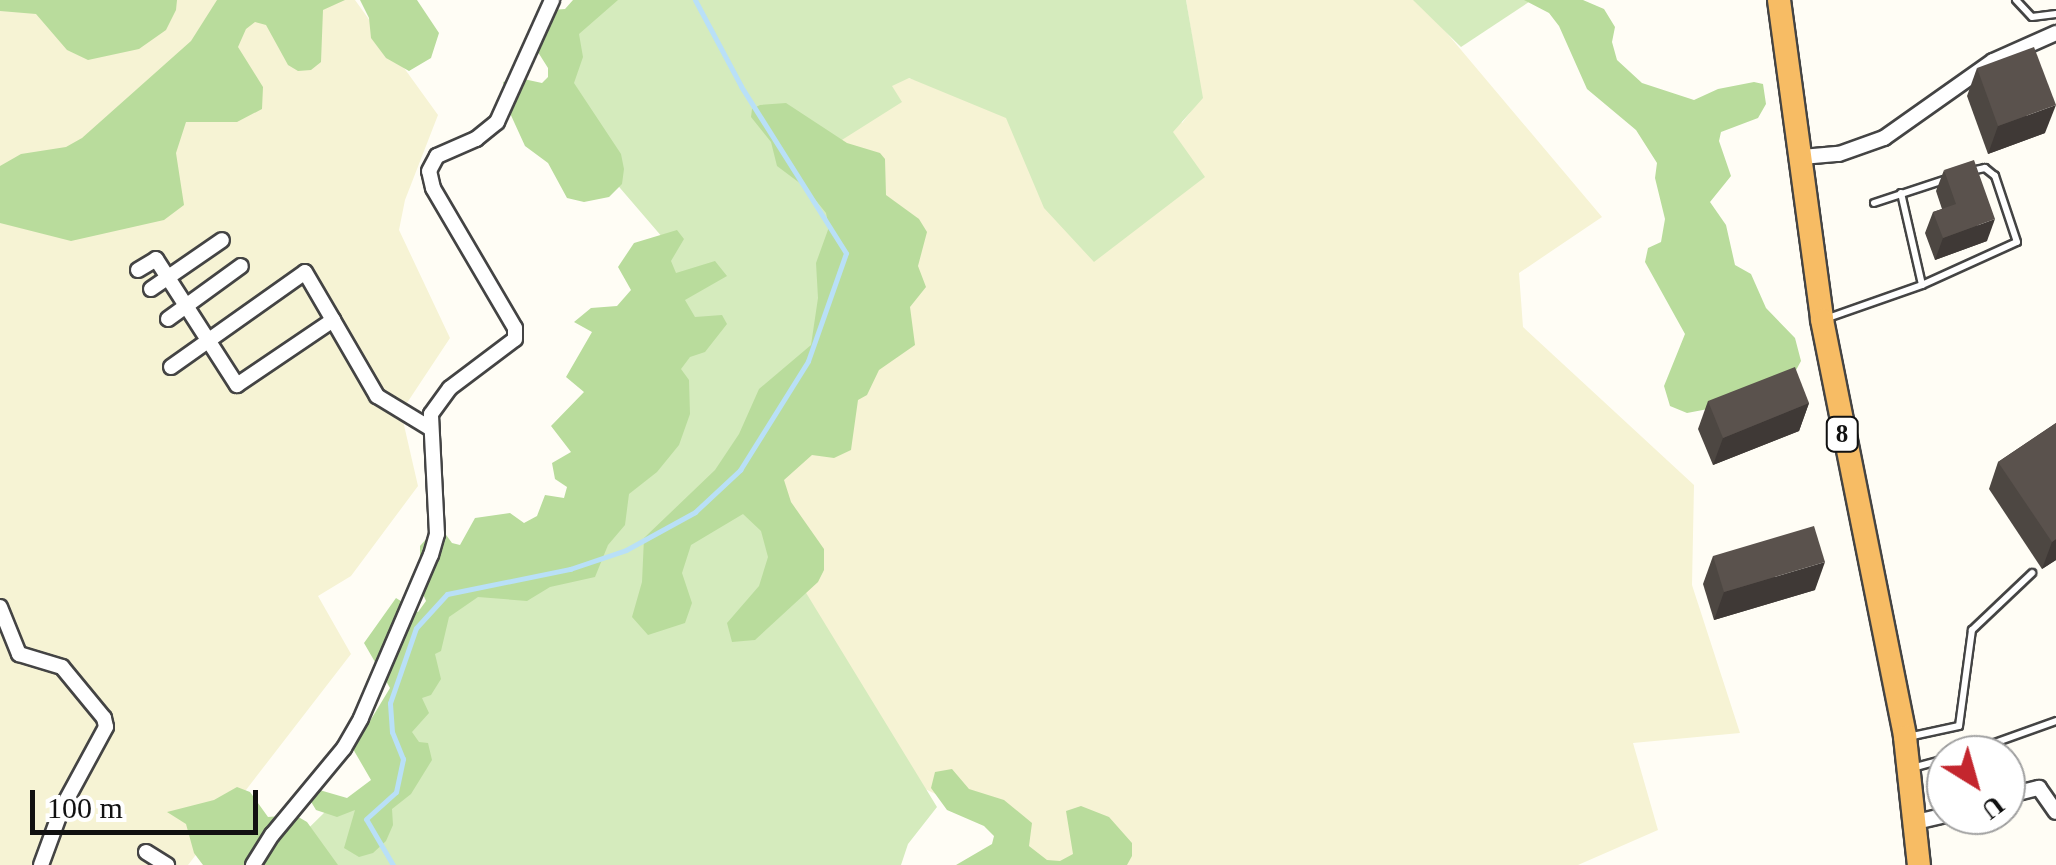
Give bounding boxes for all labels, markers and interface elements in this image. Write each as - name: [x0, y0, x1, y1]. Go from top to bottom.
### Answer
- road number: 8: [1824, 414, 1860, 454]
- north arrow: [1926, 735, 2026, 835]
- scale bar: [35, 770, 262, 832]
- text: U: [1976, 789, 2011, 826]
- text: 100 m: [47, 791, 123, 824]

